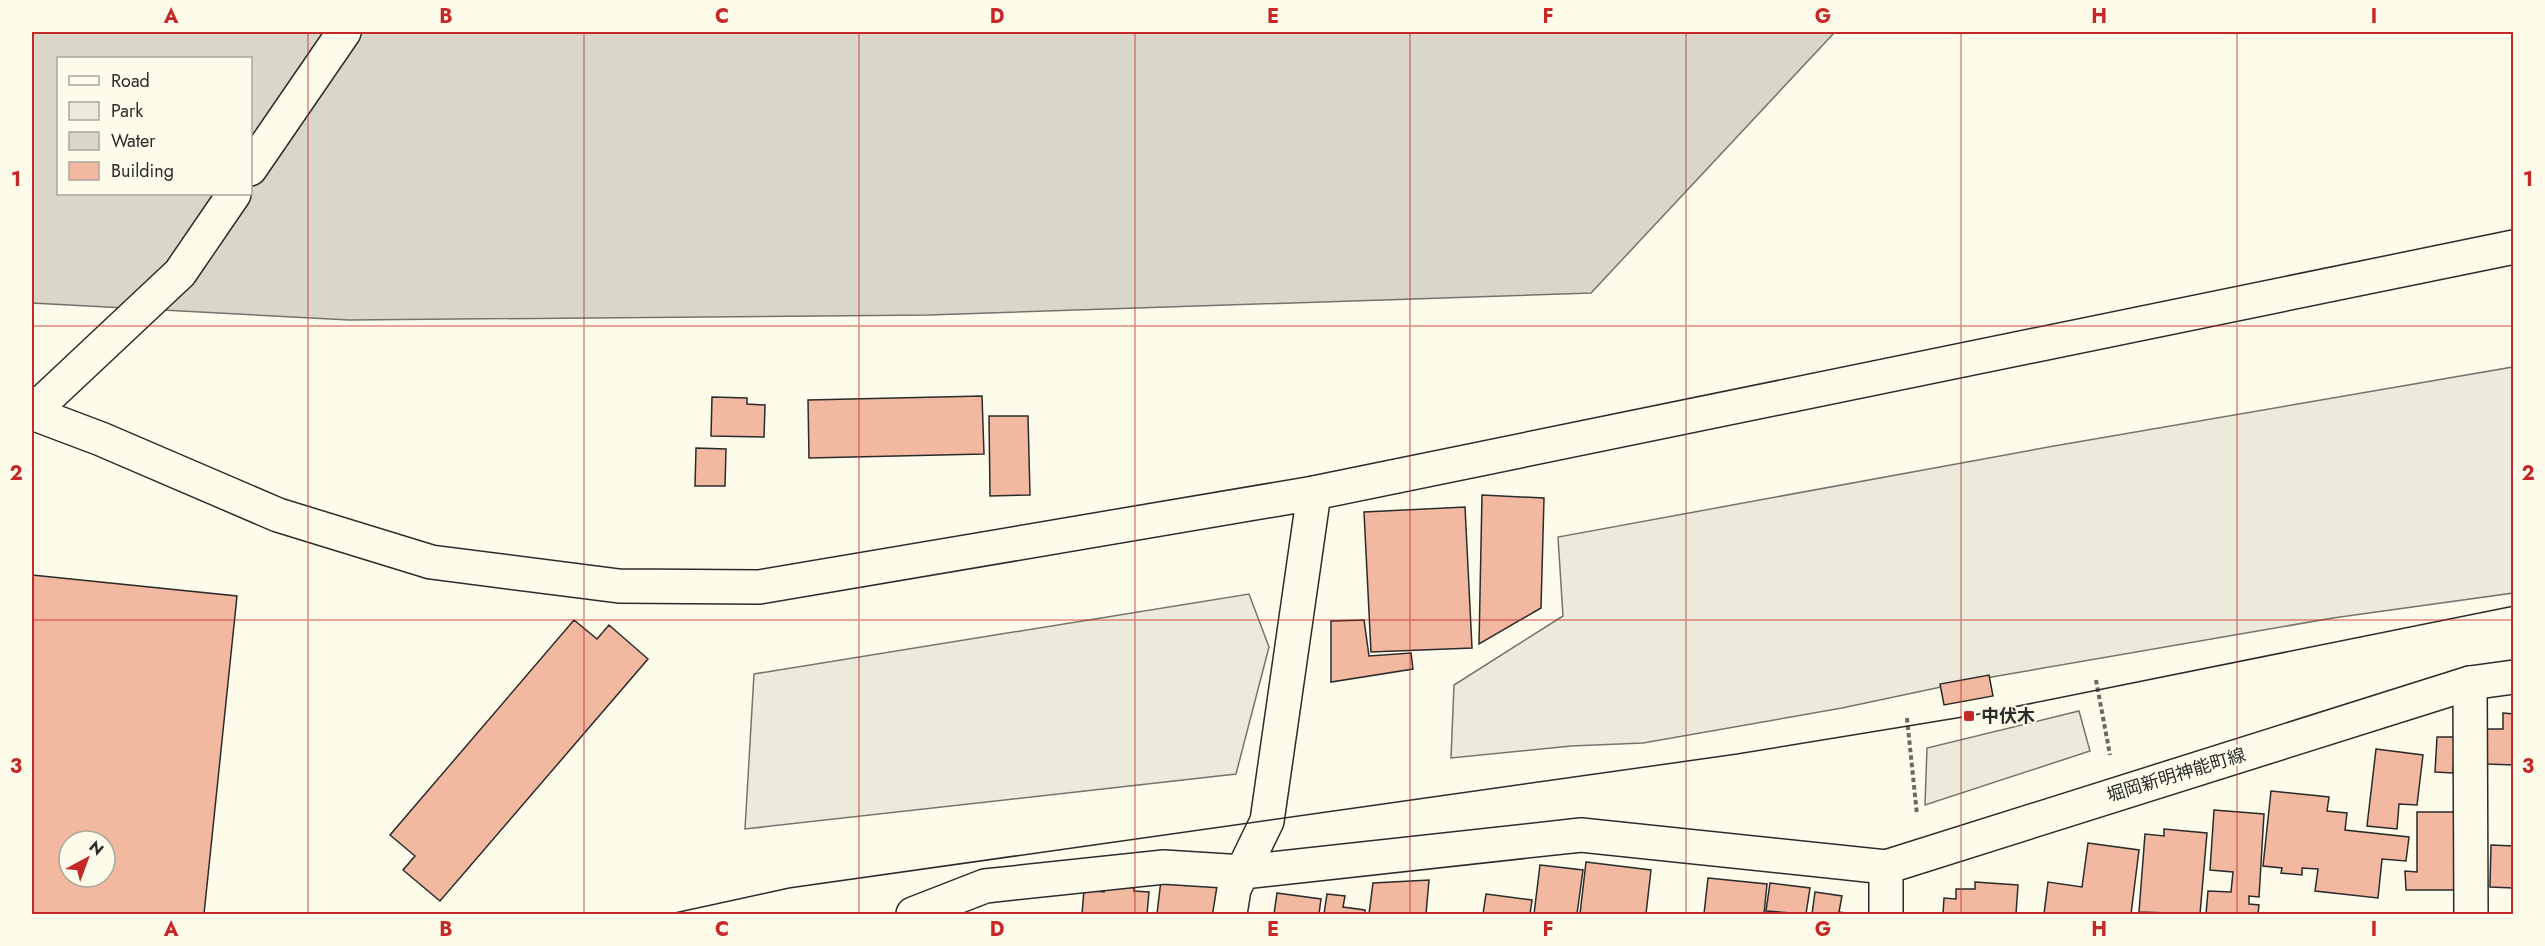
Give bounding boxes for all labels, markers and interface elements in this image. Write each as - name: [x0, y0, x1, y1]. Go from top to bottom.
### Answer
- text: A: [163, 2, 179, 31]
- text: B: [439, 2, 453, 31]
- text: C: [715, 2, 729, 31]
- text: D: [990, 2, 1004, 31]
- text: E: [1267, 2, 1279, 31]
- text: F: [1542, 2, 1554, 31]
- text: G: [1815, 2, 1831, 31]
- text: H: [2091, 2, 2107, 31]
- text: I: [2371, 2, 2377, 31]
- legend: [57, 57, 252, 195]
- text: Road: [111, 68, 150, 94]
- text: Park: [111, 98, 143, 124]
- text: Water: [111, 128, 156, 154]
- text: Building: [111, 158, 174, 184]
- text: 1: [11, 165, 21, 194]
- text: 1: [2523, 165, 2533, 194]
- text: 2: [9, 459, 23, 488]
- text: 2: [2521, 459, 2535, 488]
- place label: 中伏木: [1981, 703, 2035, 729]
- marker: 中伏木: [1962, 709, 1976, 723]
- street label: 堀岡新明神能町線: [2103, 742, 2249, 808]
- text: 3: [10, 752, 22, 781]
- text: 3: [2522, 752, 2534, 781]
- north arrow: [57, 829, 117, 889]
- text: N: [84, 835, 109, 861]
- text: A: [163, 915, 179, 944]
- text: B: [439, 915, 453, 944]
- text: C: [715, 915, 729, 944]
- text: D: [990, 915, 1004, 944]
- text: E: [1267, 915, 1279, 944]
- text: F: [1542, 915, 1554, 944]
- text: G: [1815, 915, 1831, 944]
- text: H: [2091, 915, 2107, 944]
- text: I: [2371, 915, 2377, 944]

